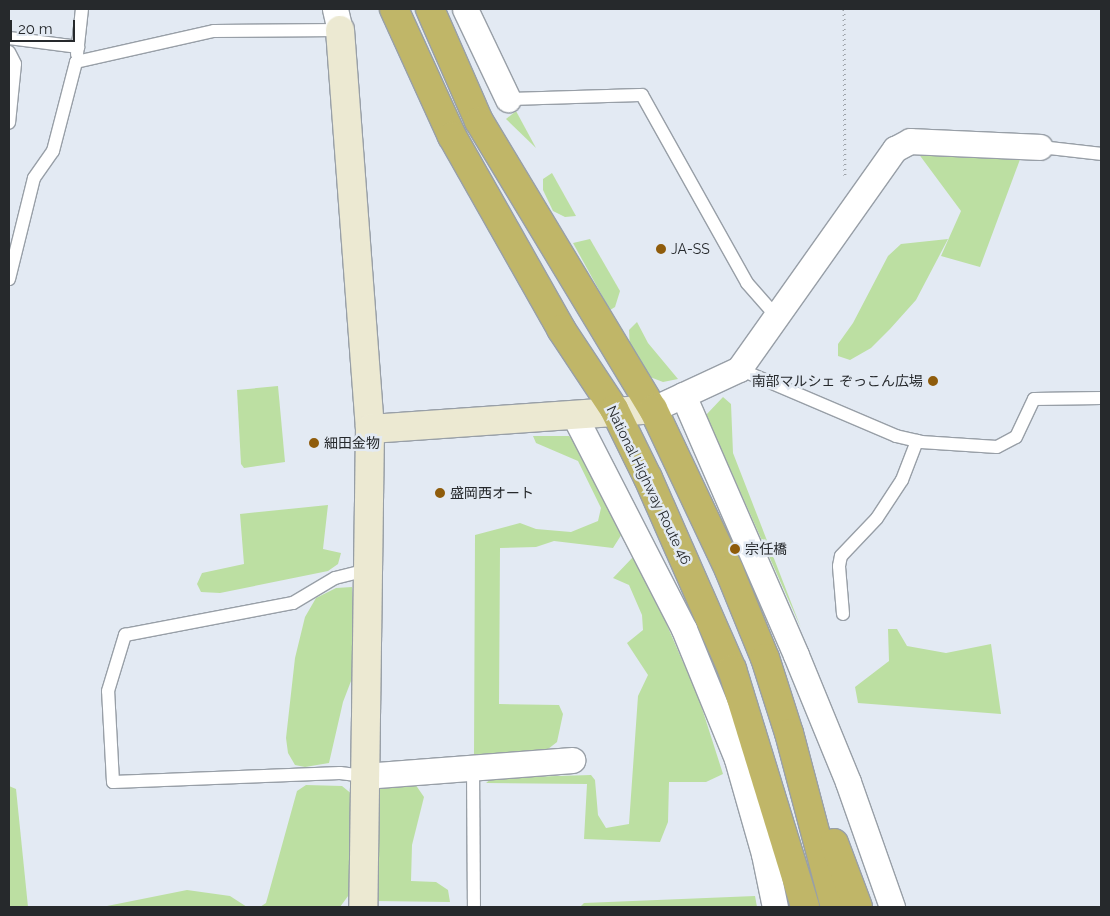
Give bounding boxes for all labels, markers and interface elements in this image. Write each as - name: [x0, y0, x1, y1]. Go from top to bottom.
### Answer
- scale bar: [12, 10, 78, 42]
- text: 20 m: [18, 20, 53, 38]
- place label: JA-SS: [671, 241, 710, 257]
- marker: JA-SS: [655, 243, 667, 255]
- place label: 南部マルシェ ぞっこん広場: [751, 373, 923, 389]
- marker: 南部マルシェ ぞっこん広場: [927, 375, 939, 387]
- street label: National Highway Route 46: [603, 403, 695, 567]
- place label: 細田金物: [324, 435, 380, 451]
- marker: 細田金物: [308, 437, 320, 449]
- place label: 盛岡西オート: [450, 485, 534, 501]
- marker: 盛岡西オート: [434, 487, 446, 499]
- place label: 宗任橋: [745, 541, 787, 557]
- marker: 宗任橋: [729, 543, 741, 555]

